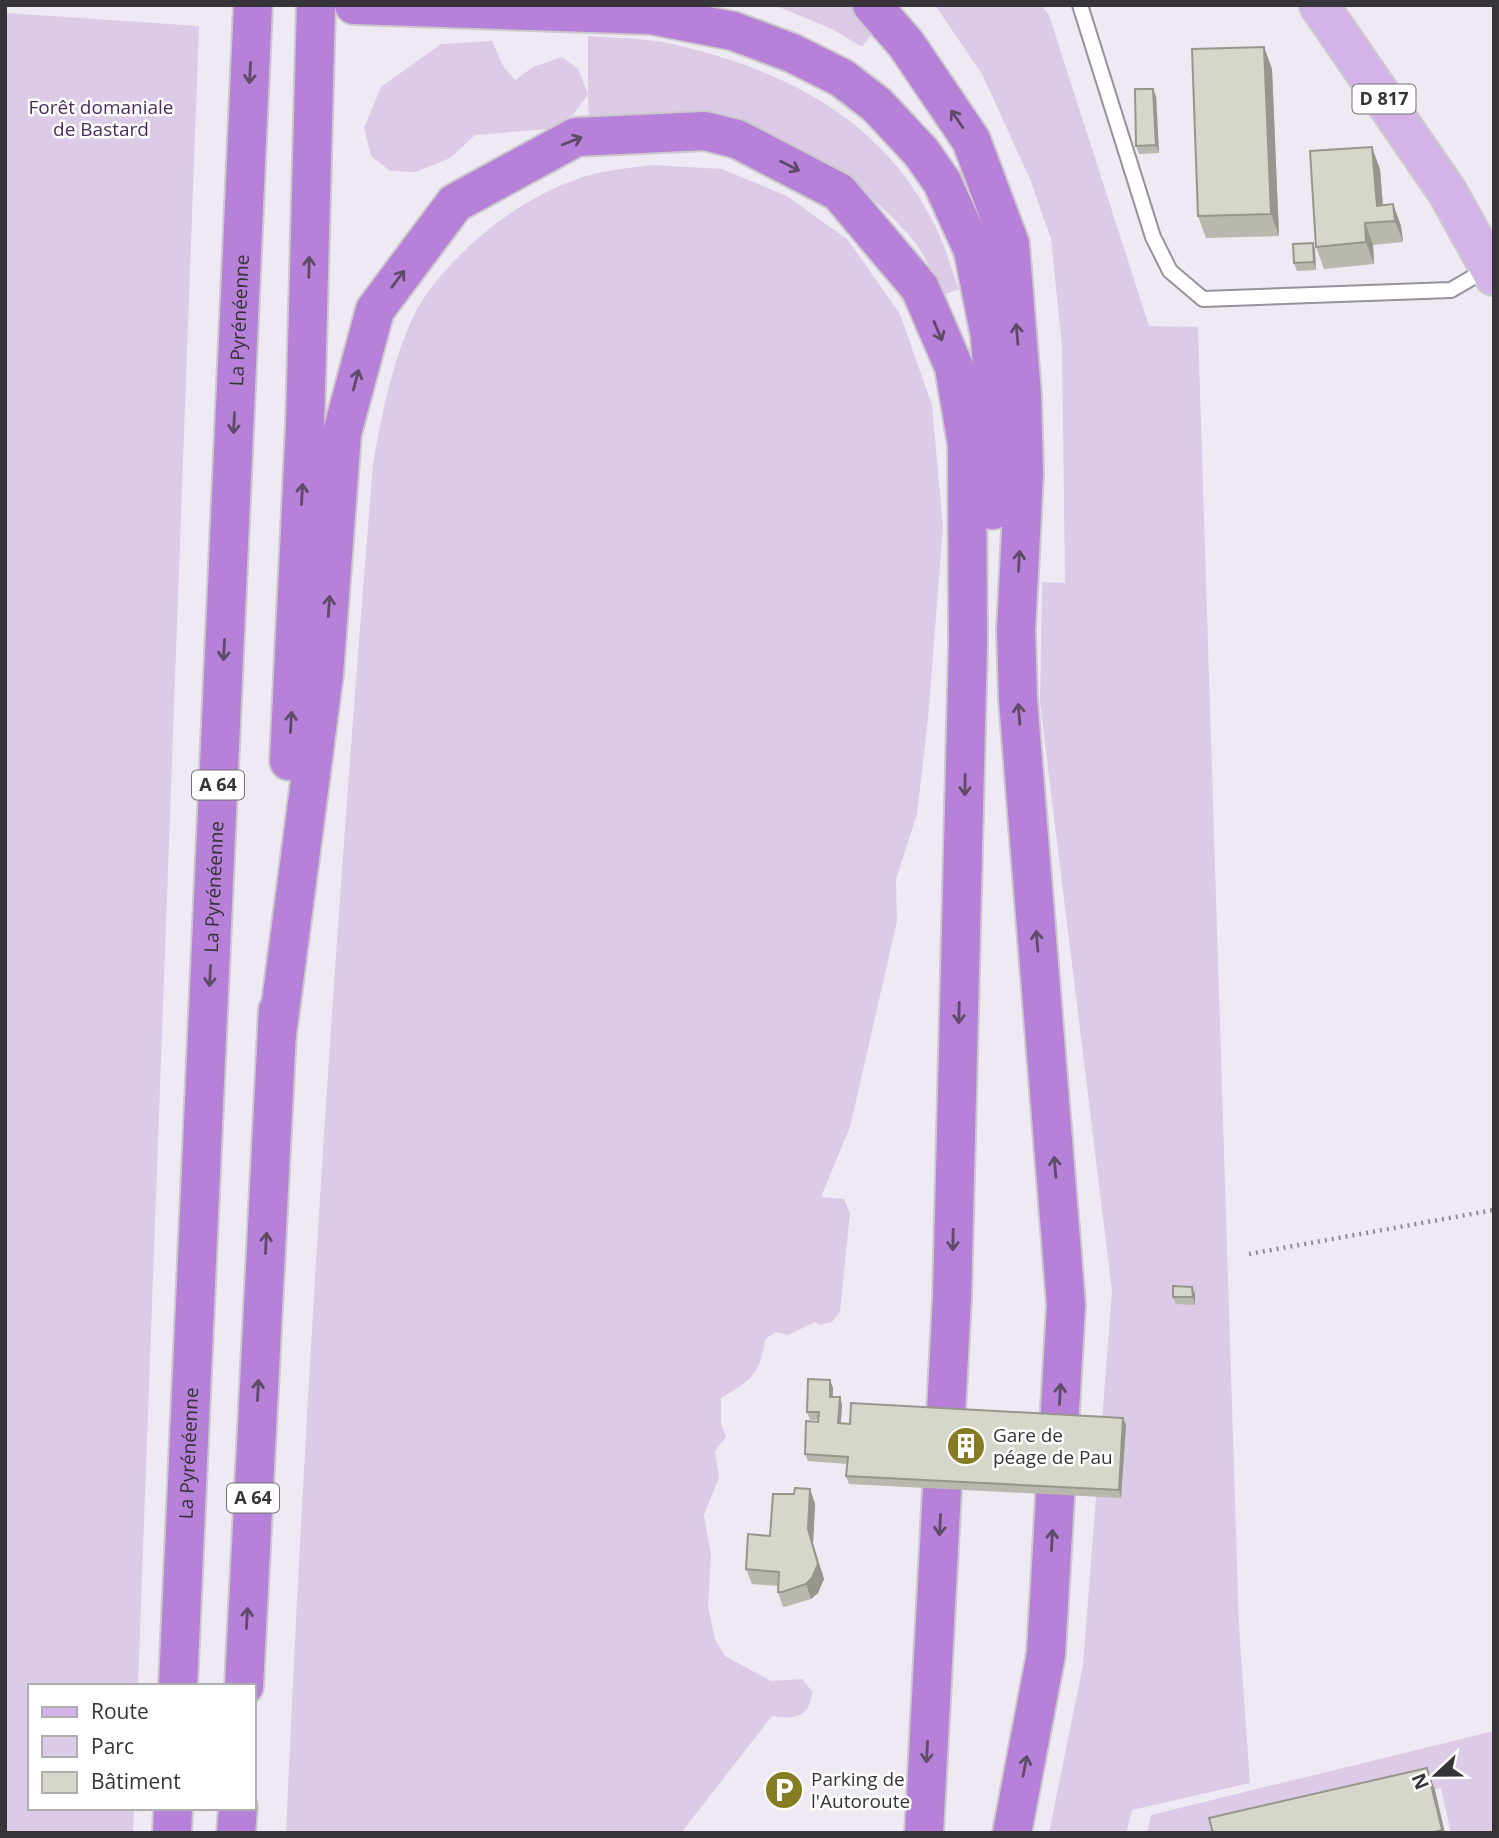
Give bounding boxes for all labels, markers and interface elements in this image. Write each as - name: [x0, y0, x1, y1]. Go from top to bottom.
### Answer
- one-way arrow: [243, 62, 256, 85]
- road number: D 817: [1352, 84, 1416, 114]
- park label: Forêt domaniale de Bastard: [28, 94, 174, 142]
- one-way arrow: [949, 110, 964, 129]
- one-way arrow: [560, 134, 582, 146]
- one-way arrow: [779, 160, 800, 174]
- street label: La Pyrénéenne: [223, 254, 255, 387]
- one-way arrow: [302, 256, 316, 279]
- one-way arrow: [391, 270, 406, 289]
- one-way arrow: [933, 320, 946, 341]
- one-way arrow: [1010, 324, 1023, 346]
- one-way arrow: [350, 370, 363, 392]
- one-way arrow: [228, 411, 241, 434]
- one-way arrow: [295, 483, 308, 506]
- one-way arrow: [1013, 550, 1026, 573]
- one-way arrow: [323, 595, 336, 617]
- one-way arrow: [218, 639, 231, 662]
- one-way arrow: [1012, 703, 1025, 726]
- one-way arrow: [285, 710, 298, 733]
- road number: A 64: [192, 770, 244, 800]
- one-way arrow: [958, 774, 972, 797]
- street label: La Pyrénéenne: [198, 820, 230, 953]
- one-way arrow: [1030, 930, 1043, 952]
- one-way arrow: [203, 964, 216, 987]
- one-way arrow: [952, 1001, 966, 1024]
- one-way arrow: [1048, 1157, 1061, 1179]
- one-way arrow: [947, 1228, 960, 1251]
- one-way arrow: [259, 1232, 272, 1255]
- one-way arrow: [252, 1380, 265, 1402]
- one-way arrow: [1054, 1383, 1067, 1406]
- street label: La Pyrénéenne: [172, 1387, 204, 1520]
- place label: Gare de péage de Pau: [993, 1422, 1113, 1470]
- building icon: Gare de péage de Pau: [945, 1425, 987, 1467]
- road number: A 64: [227, 1484, 279, 1512]
- one-way arrow: [933, 1513, 946, 1536]
- one-way arrow: [1046, 1529, 1059, 1552]
- one-way arrow: [241, 1607, 254, 1629]
- legend: [28, 1684, 256, 1810]
- text: Route: [91, 1697, 149, 1725]
- text: Parc: [91, 1732, 134, 1760]
- one-way arrow: [920, 1740, 933, 1763]
- north arrow: [1401, 1740, 1471, 1810]
- one-way arrow: [1019, 1755, 1032, 1778]
- place label: Parking de l'Autoroute: [811, 1766, 910, 1814]
- text: Bâtiment: [91, 1767, 181, 1795]
- parking icon: Parking de l'Autoroute: [763, 1769, 805, 1811]
- text: N: [1405, 1769, 1435, 1793]

